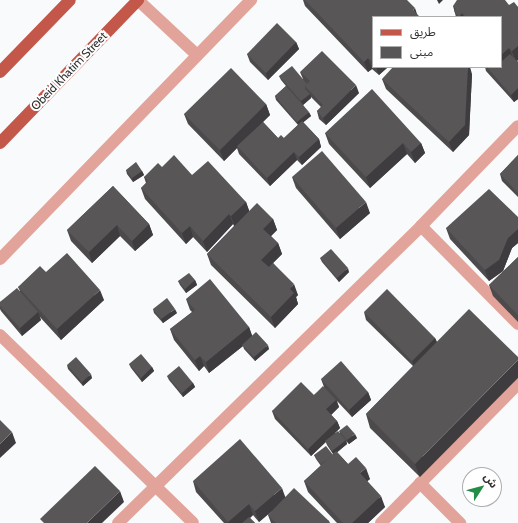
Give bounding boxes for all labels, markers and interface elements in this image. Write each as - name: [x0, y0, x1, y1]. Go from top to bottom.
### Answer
- legend: [372, 16, 502, 68]
- text: طريق: [410, 24, 436, 39]
- street label: Obeid Khatim Street: [28, 29, 110, 113]
- text: مبنى: [410, 44, 433, 59]
- north arrow: [462, 467, 502, 507]
- text: ش: [481, 470, 501, 491]

